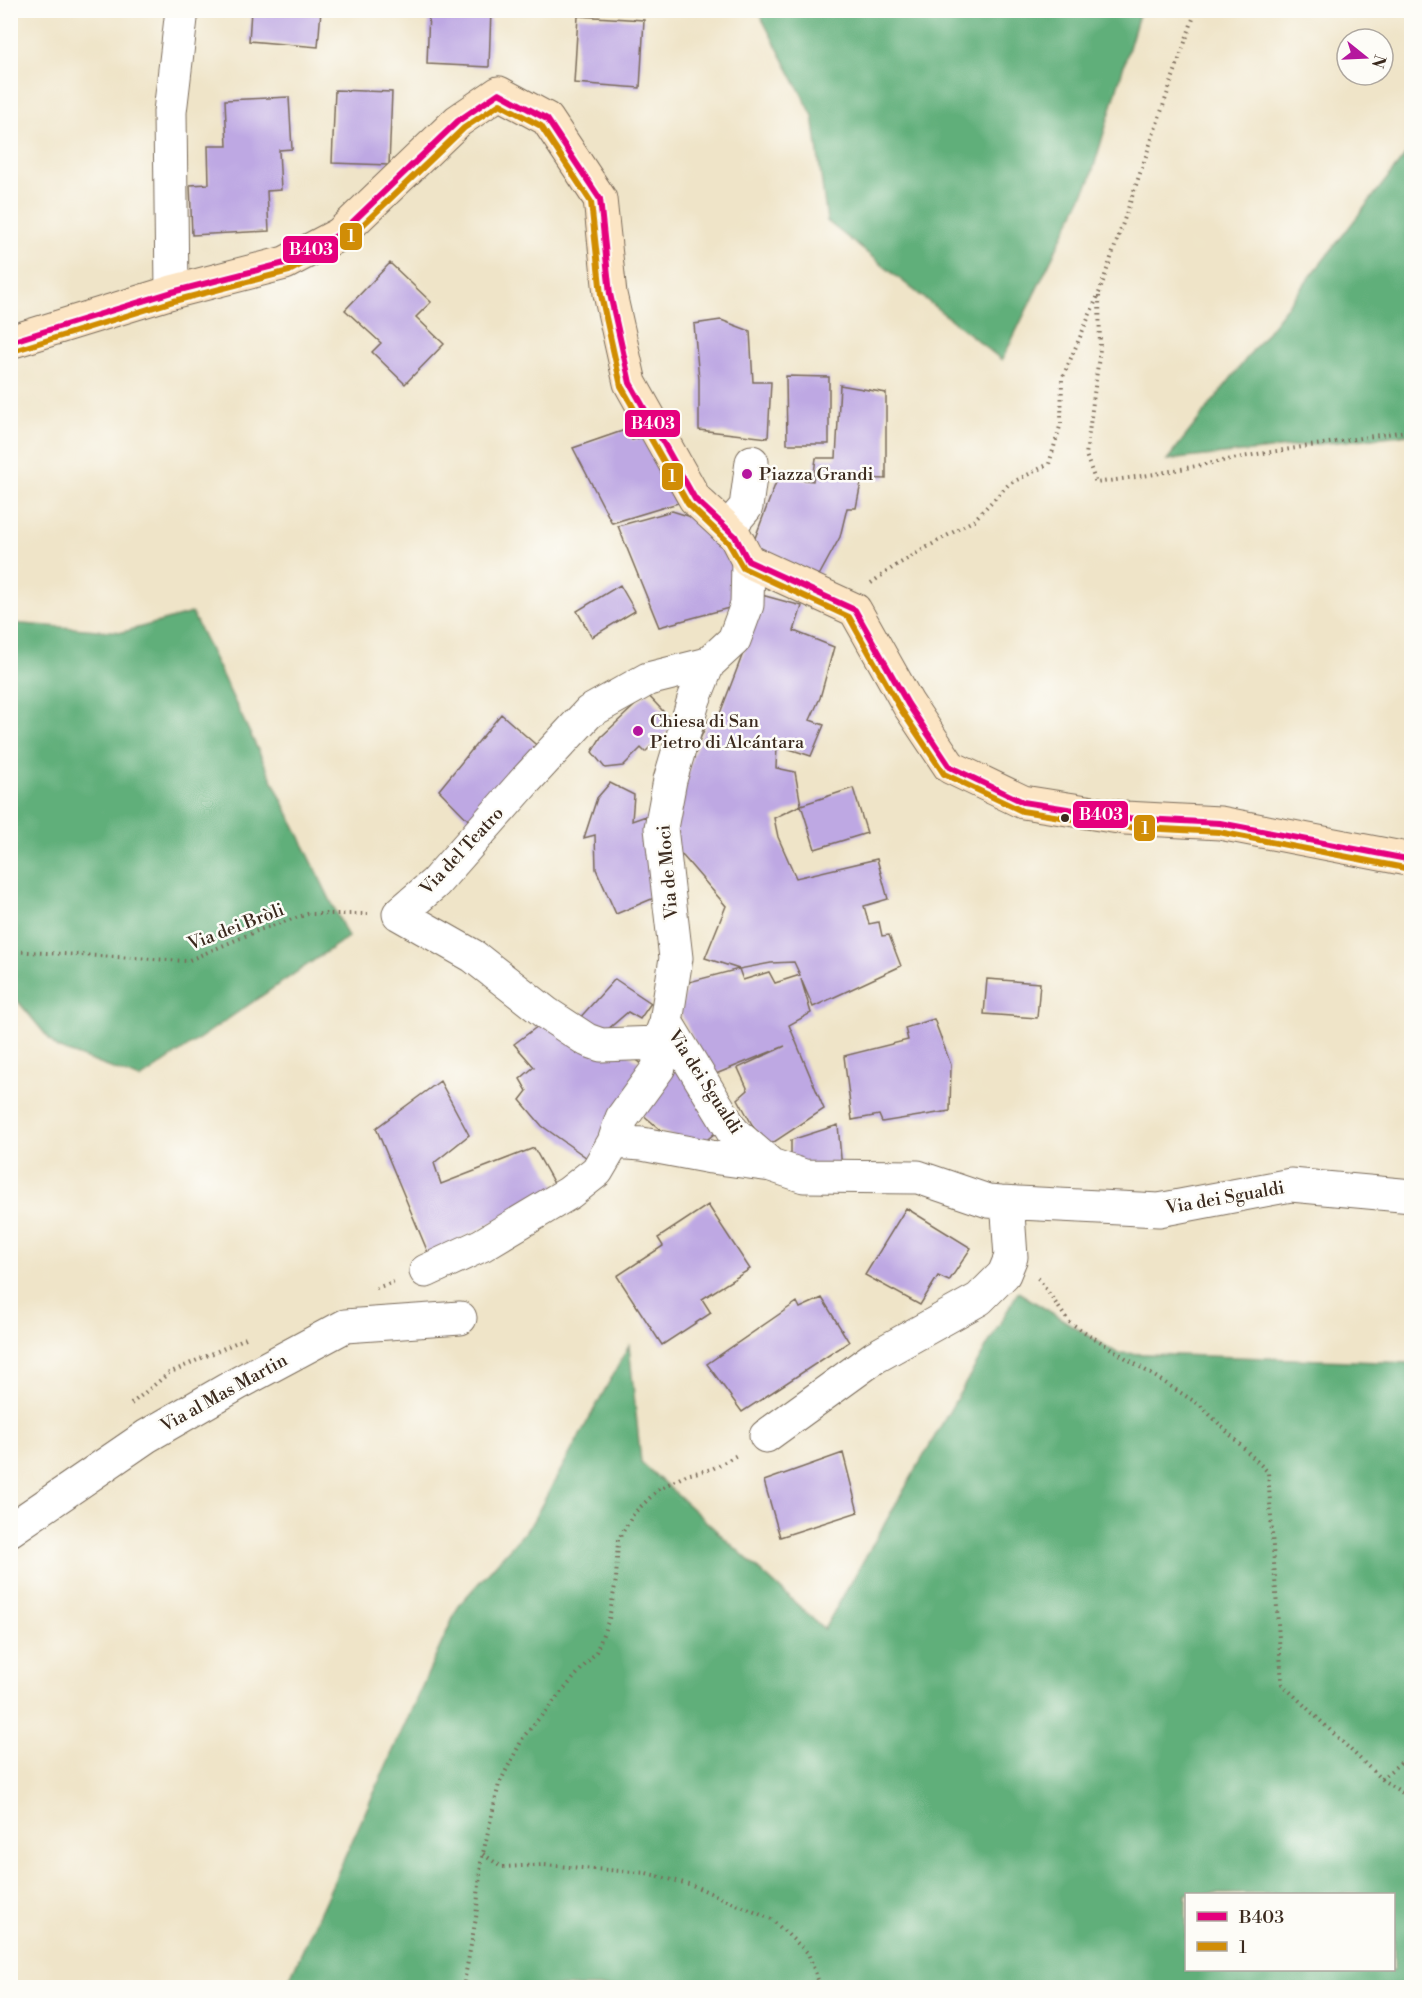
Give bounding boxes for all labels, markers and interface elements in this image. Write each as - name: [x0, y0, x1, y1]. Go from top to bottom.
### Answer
- north arrow: [1335, 27, 1395, 87]
- text: N: [1367, 52, 1390, 71]
- line badge: 1: [339, 222, 363, 251]
- text: 1: [347, 227, 355, 247]
- line badge: B403: [282, 235, 339, 264]
- text: B403: [289, 240, 333, 260]
- line badge: B403: [624, 409, 681, 438]
- text: B403: [631, 414, 675, 434]
- line badge: 1: [661, 462, 684, 491]
- place label: Piazza Grandi: [759, 463, 873, 486]
- text: 1: [668, 467, 676, 487]
- marker: Piazza Grandi: [740, 467, 754, 481]
- place label: Chiesa di San Pietro di Alcántara: [650, 710, 805, 754]
- marker: Chiesa di San Pietro di Alcántara: [631, 724, 645, 738]
- line badge: B403: [1072, 800, 1129, 829]
- street label: Via del Teatro: [415, 802, 509, 901]
- text: B403: [1079, 805, 1123, 825]
- unlabelled marker: [1059, 812, 1071, 824]
- line badge: 1: [1133, 814, 1156, 842]
- text: 1: [1141, 819, 1149, 839]
- street label: Via de Moci: [652, 824, 684, 921]
- street label: Via dei Bròli: [184, 898, 287, 956]
- street label: Via dei Sgualdi: [662, 1025, 747, 1139]
- street label: Via dei Sgualdi: [1163, 1176, 1286, 1220]
- street label: Via al Mas Martin: [156, 1348, 292, 1438]
- legend: [1185, 1893, 1395, 1971]
- text: B403: [1238, 1906, 1284, 1929]
- text: 1: [1239, 1936, 1247, 1959]

